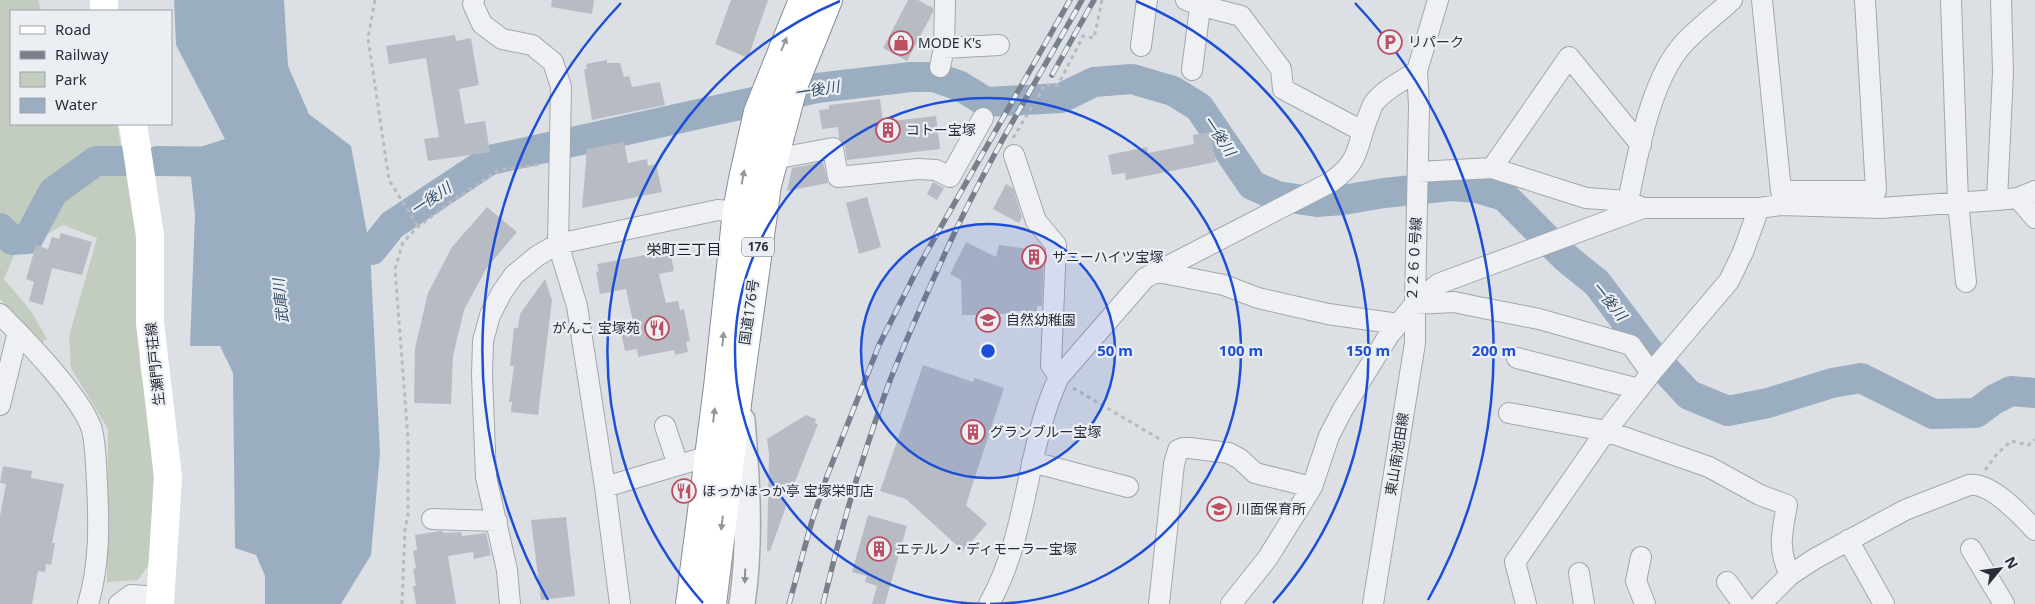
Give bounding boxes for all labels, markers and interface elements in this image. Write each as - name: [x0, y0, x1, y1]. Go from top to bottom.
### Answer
- legend: [10, 10, 172, 125]
- text: Road: [55, 19, 91, 39]
- parking icon: リパーク: [1377, 29, 1403, 55]
- shop icon: MODE K's: [888, 30, 914, 56]
- place label: リパーク: [1408, 32, 1464, 51]
- place label: MODE K's: [918, 33, 982, 52]
- one-way arrow: [780, 36, 788, 51]
- text: Railway: [55, 44, 109, 64]
- text: Park: [55, 69, 87, 89]
- water label: 一後川: [793, 75, 843, 102]
- text: Water: [55, 94, 97, 114]
- water label: 一後川: [1199, 111, 1242, 161]
- building icon: コトー宝塚: [875, 117, 901, 143]
- place label: コトー宝塚: [906, 120, 976, 139]
- one-way arrow: [739, 170, 747, 185]
- water label: 一後川: [406, 176, 456, 219]
- street label: ２２６０号線: [1402, 217, 1425, 301]
- road number: 176: [742, 238, 774, 256]
- district label: 栄町三丁目: [646, 239, 722, 259]
- building icon: サニーハイツ宝塚: [1021, 244, 1047, 270]
- place label: サニーハイツ宝塚: [1052, 247, 1163, 266]
- water label: 武庫川: [268, 276, 292, 325]
- water label: 一後川: [1588, 277, 1633, 326]
- street label: 国道176号: [735, 278, 763, 346]
- school or university icon: 自然幼稚園: [975, 307, 1001, 333]
- place label: 自然幼稚園: [1006, 310, 1076, 329]
- restaurant icon: がんこ 宝塚苑: [644, 315, 670, 341]
- place label: がんこ 宝塚苑: [552, 318, 640, 337]
- street label: 生瀬門戸荘線: [141, 321, 168, 407]
- one-way arrow: [719, 330, 727, 346]
- text: 50 m: [1097, 340, 1133, 360]
- text: 100 m: [1219, 340, 1263, 360]
- text: 150 m: [1346, 340, 1390, 360]
- text: 200 m: [1472, 340, 1516, 360]
- centre of rings: [979, 342, 997, 360]
- one-way arrow: [710, 406, 718, 422]
- street label: 東山南池田線: [1381, 411, 1412, 497]
- building icon: グランブルー宝塚: [960, 419, 986, 445]
- place label: グランブルー宝塚: [990, 422, 1102, 441]
- restaurant icon: ほっかほっか亭 宝塚栄町店: [671, 478, 697, 504]
- place label: ほっかほっか亭 宝塚栄町店: [702, 481, 874, 500]
- school or university icon: 川面保育所: [1206, 496, 1232, 522]
- place label: 川面保育所: [1236, 499, 1306, 518]
- one-way arrow: [718, 515, 726, 531]
- building icon: エテルノ・ディモーラー宝塚: [866, 536, 892, 562]
- place label: エテルノ・ディモーラー宝塚: [896, 539, 1077, 558]
- north arrow: [1975, 544, 2025, 594]
- text: N: [2001, 553, 2023, 572]
- one-way arrow: [741, 568, 749, 584]

